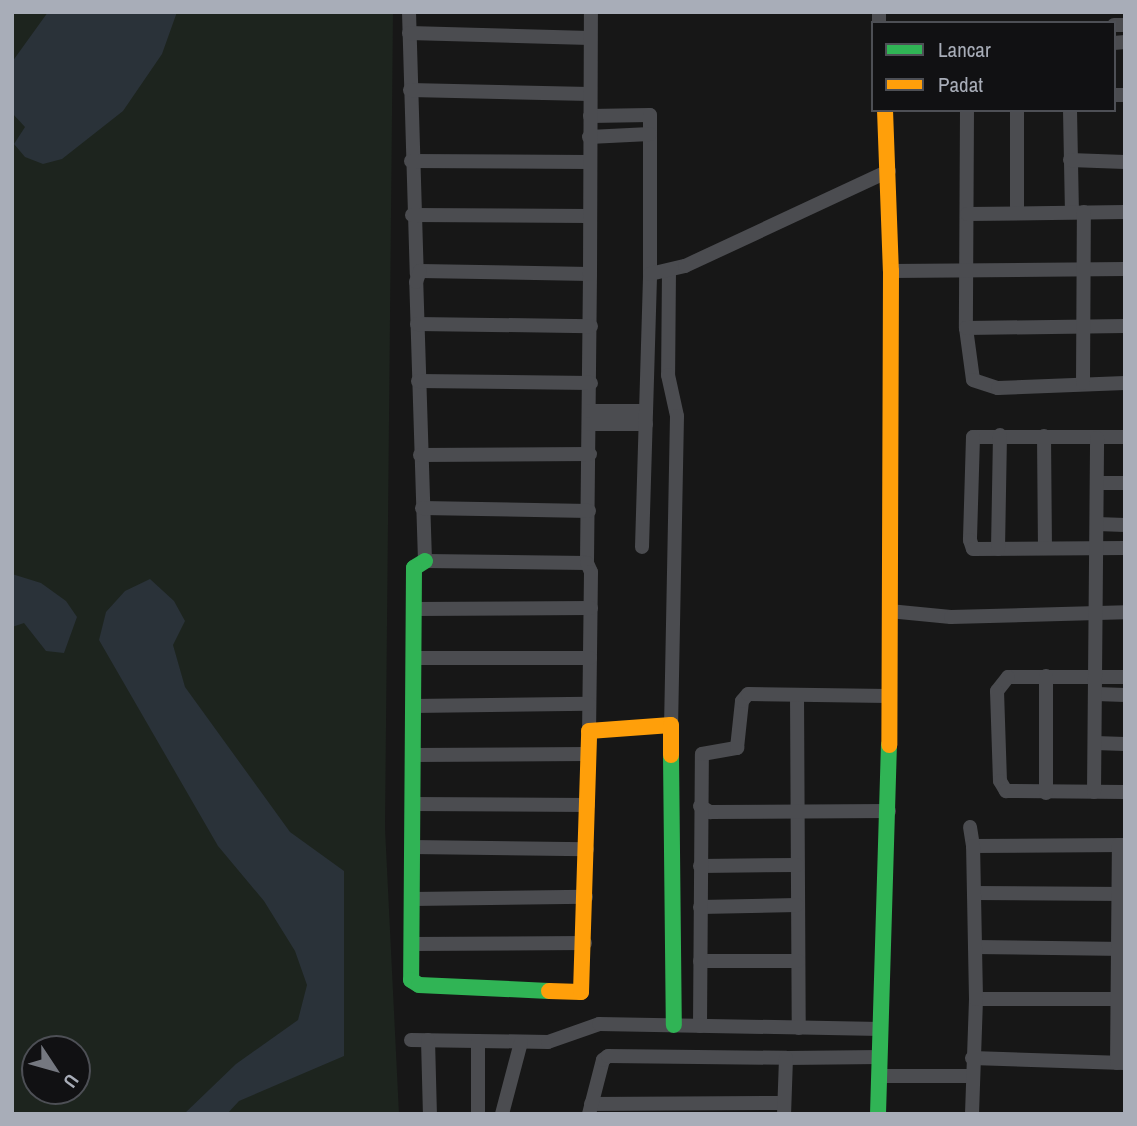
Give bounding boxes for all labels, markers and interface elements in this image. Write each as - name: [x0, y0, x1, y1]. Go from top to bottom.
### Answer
- legend: [871, 21, 1116, 112]
- text: Lancar: [938, 35, 991, 64]
- text: Padat: [938, 70, 983, 99]
- north arrow: [21, 1035, 91, 1105]
- text: U: [58, 1069, 85, 1093]

